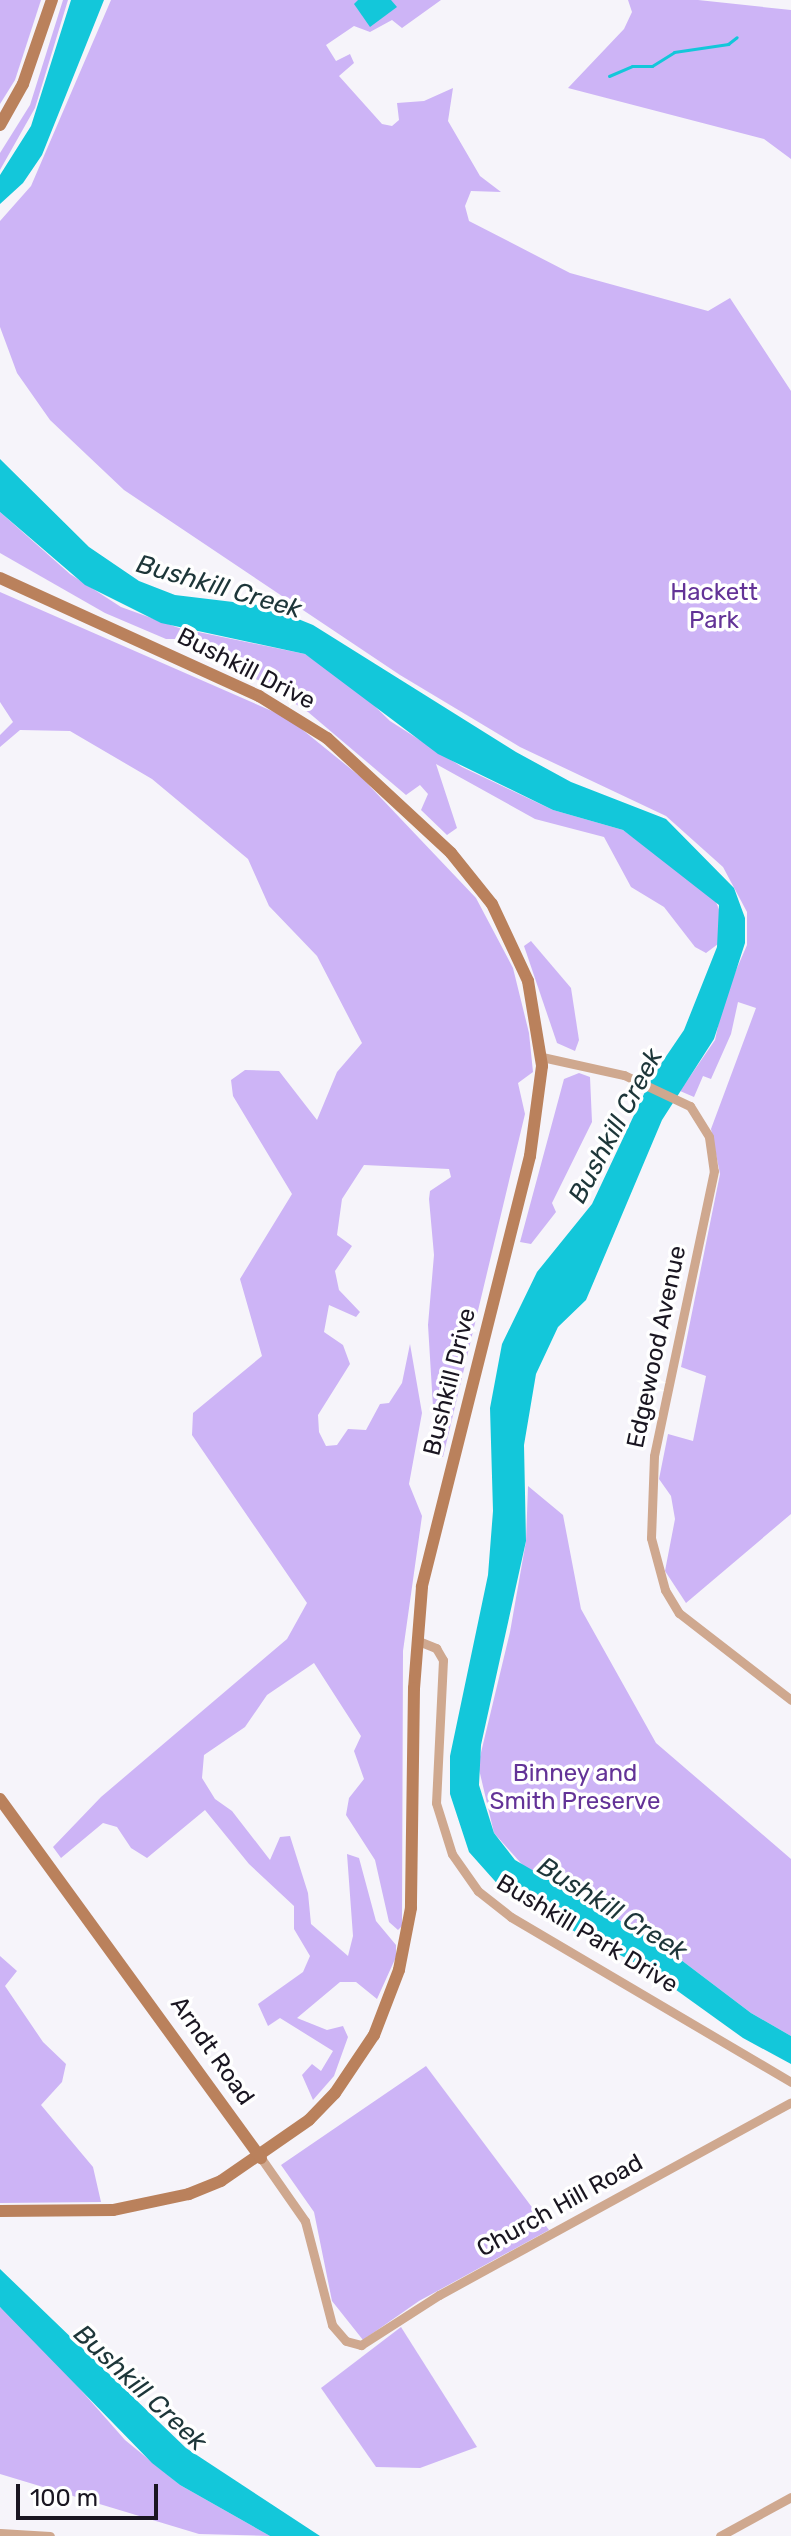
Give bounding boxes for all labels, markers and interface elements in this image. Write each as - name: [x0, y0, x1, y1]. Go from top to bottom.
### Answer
- water label: Bushkill Creek: [133, 548, 305, 626]
- park label: Hackett Park: [670, 579, 758, 635]
- street label: Bushkill Drive: [172, 622, 320, 716]
- water label: Bushkill Creek: [562, 1043, 670, 1209]
- street label: Edgewood Avenue: [621, 1243, 693, 1451]
- street label: Bushkill Drive: [418, 1305, 482, 1459]
- park label: Binney and Smith Preserve: [490, 1760, 660, 1816]
- water label: Bushkill Creek: [531, 1851, 693, 1967]
- street label: Bushkill Park Drive: [491, 1868, 683, 2000]
- street label: Arndt Road: [164, 1991, 260, 2111]
- street label: Church Hill Road: [472, 2149, 648, 2263]
- water label: Bushkill Creek: [67, 2318, 213, 2458]
- scale bar: [20, 2468, 162, 2518]
- text: 100 m: [30, 2484, 98, 2512]

